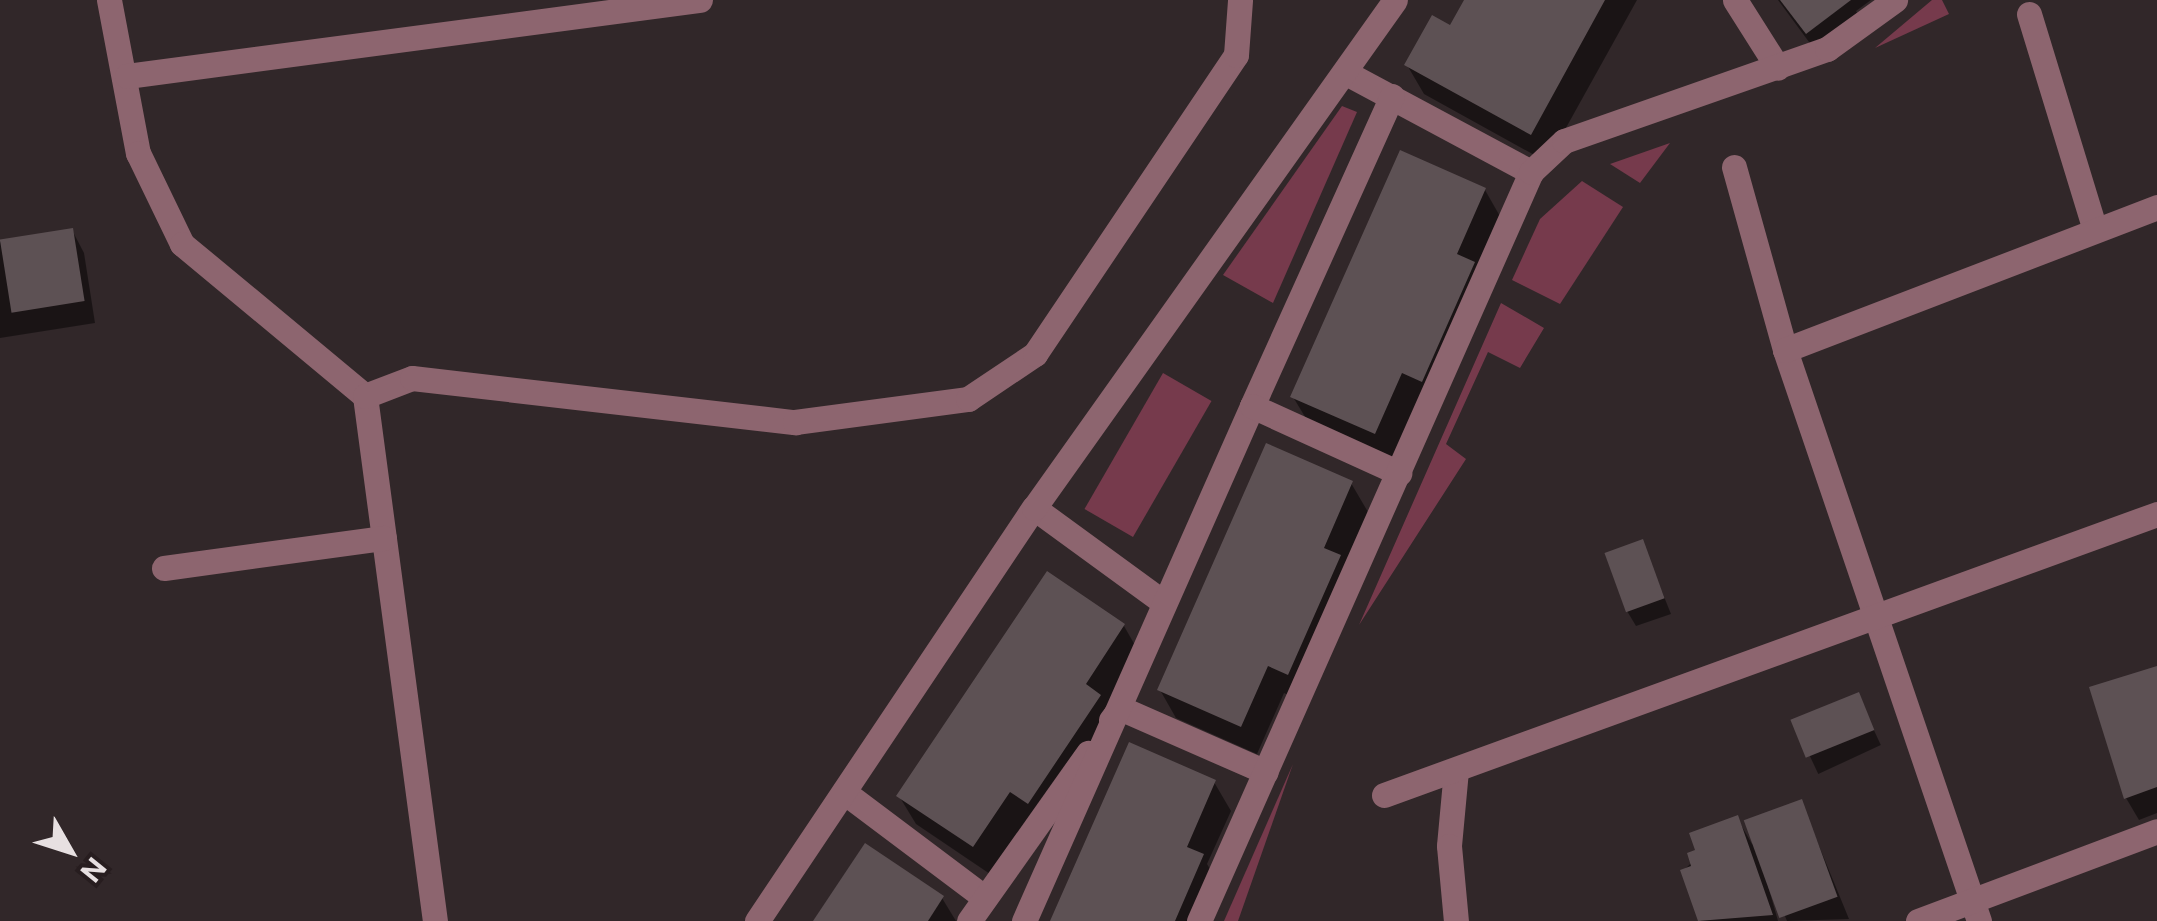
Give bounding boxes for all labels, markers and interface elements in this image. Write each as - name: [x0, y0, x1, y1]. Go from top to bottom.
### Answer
- north arrow: [20, 801, 120, 901]
- text: N: [74, 851, 113, 889]

